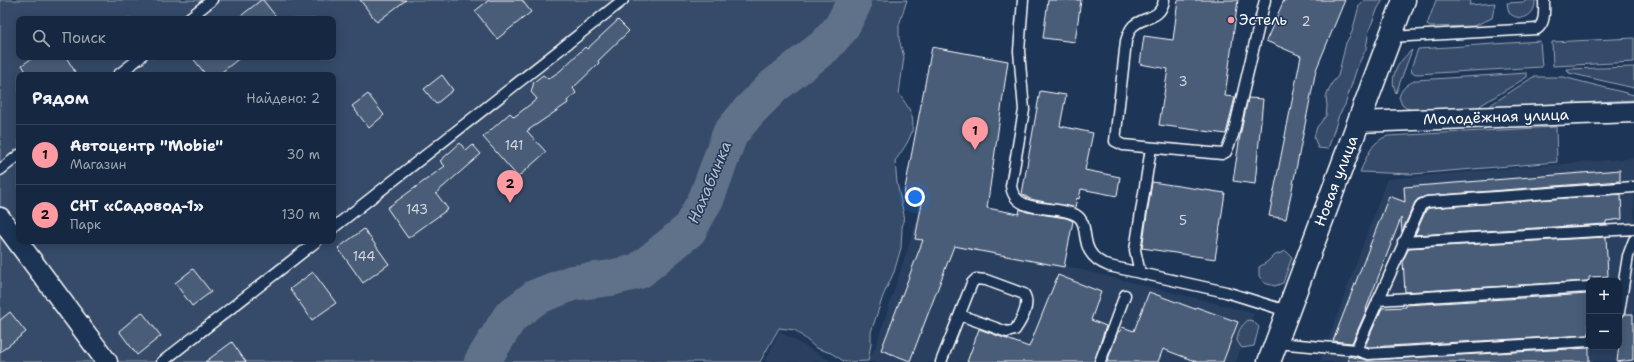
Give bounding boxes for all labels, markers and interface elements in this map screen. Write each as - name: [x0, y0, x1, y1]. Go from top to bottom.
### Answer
- place label: Эстель: [1239, 10, 1288, 30]
- house number: 2: [1301, 13, 1311, 30]
- marker: Эстель: [1226, 15, 1236, 25]
- search box: [16, 16, 336, 60]
- icon: search: [30, 27, 52, 49]
- text: Поиск: [62, 28, 106, 48]
- house number: 3: [1178, 73, 1188, 90]
- text: Рядом: [32, 87, 89, 109]
- text: Найдено: 2: [246, 90, 320, 107]
- street label: Молодёжная улица: [1423, 104, 1570, 130]
- pin: 1: [962, 117, 988, 150]
- street label: Новая улица: [1310, 132, 1363, 229]
- text: Автоцентр "Mobie": [70, 136, 223, 156]
- house number: 141: [505, 137, 523, 154]
- water label: Нахабинка: [683, 138, 736, 227]
- text: 1: [42, 146, 48, 163]
- text: 30 m: [286, 146, 320, 163]
- text: Магазин: [70, 156, 126, 173]
- pin: 2: [497, 170, 523, 203]
- your location: [905, 187, 925, 207]
- text: СНТ «Садовод-1»: [70, 196, 204, 216]
- house number: 143: [406, 201, 428, 218]
- text: 2: [40, 206, 50, 223]
- text: 130 m: [282, 206, 320, 223]
- house number: 5: [1179, 212, 1187, 229]
- text: Парк: [70, 216, 101, 233]
- house number: 144: [353, 248, 375, 265]
- map controls: [1586, 278, 1622, 350]
- button: +: [1586, 278, 1622, 314]
- button: −: [1586, 314, 1622, 350]

